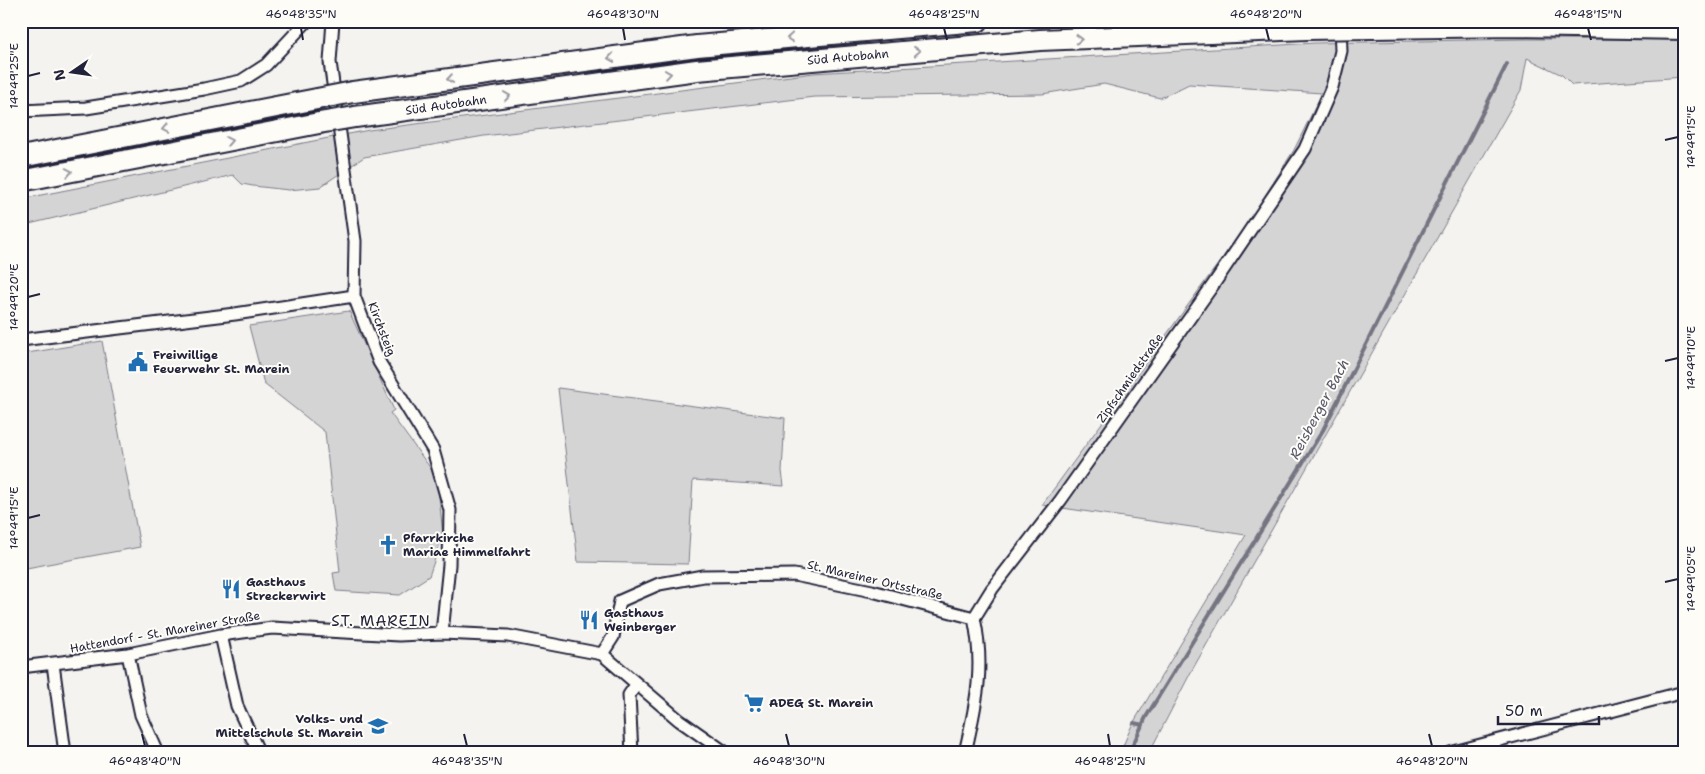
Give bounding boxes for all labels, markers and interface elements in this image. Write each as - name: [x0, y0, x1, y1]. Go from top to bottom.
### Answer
- text: 46°48'35"N: [265, 6, 337, 22]
- text: 46°48'30"N: [587, 6, 659, 22]
- text: 46°48'25"N: [908, 6, 980, 22]
- text: 46°48'20"N: [1230, 6, 1302, 22]
- text: 46°48'15"N: [1554, 6, 1622, 22]
- one-way arrow: [786, 32, 794, 43]
- one-way arrow: [1075, 33, 1083, 44]
- text: 14°49'25"E: [6, 43, 22, 109]
- street label: Süd Autobahn: [806, 45, 890, 69]
- one-way arrow: [914, 46, 922, 57]
- north arrow: [48, 48, 98, 98]
- one-way arrow: [607, 52, 615, 63]
- text: N: [49, 67, 69, 82]
- one-way arrow: [664, 70, 673, 80]
- one-way arrow: [446, 74, 454, 84]
- street label: Süd Autobahn: [404, 91, 488, 119]
- one-way arrow: [504, 91, 512, 102]
- text: 14°49'15"E: [1683, 106, 1699, 168]
- one-way arrow: [161, 123, 170, 133]
- one-way arrow: [224, 136, 233, 146]
- one-way arrow: [65, 167, 74, 178]
- text: 14°49'20"E: [6, 264, 22, 330]
- street label: Kirchsteig: [364, 300, 400, 358]
- text: 14°49'10"E: [1683, 326, 1699, 390]
- street label: Zipfschmiedstraße: [1093, 330, 1167, 426]
- place label: Freiwillige Feuerwehr St. Marein: [153, 347, 290, 377]
- public building icon: Freiwillige Feuerwehr St. Marein: [127, 351, 149, 373]
- water label: Reisberger Bach: [1285, 356, 1353, 462]
- text: 14°49'15"E: [6, 487, 22, 549]
- place label: Pfarrkirche Mariae Himmelfahrt: [403, 530, 531, 560]
- church icon: Pfarrkirche Mariae Himmelfahrt: [377, 534, 399, 556]
- text: 14°49'05"E: [1683, 546, 1699, 612]
- street label: St. Mareiner Ortsstraße: [806, 557, 945, 603]
- place label: Gasthaus Streckerwirt: [246, 574, 326, 604]
- restaurant icon: Gasthaus Streckerwirt: [220, 578, 242, 600]
- place label: Gasthaus Weinberger: [604, 605, 677, 635]
- street label: Hattendorf - St. Mareiner Straße: [69, 607, 262, 657]
- restaurant icon: Gasthaus Weinberger: [578, 609, 600, 631]
- district label: ST. MAREIN: [331, 611, 431, 631]
- supermarket icon: ADEG St. Marein: [743, 692, 765, 714]
- scale bar: [1498, 694, 1599, 726]
- place label: ADEG St. Marein: [769, 695, 873, 711]
- text: 50 m: [1505, 701, 1543, 721]
- place label: Volks- und Mittelschule St. Marein: [216, 711, 363, 741]
- school or university icon: Volks- und Mittelschule St. Marein: [367, 715, 389, 737]
- text: 46°48'40"N: [109, 753, 181, 769]
- text: 46°48'35"N: [431, 753, 503, 769]
- text: 46°48'30"N: [753, 753, 825, 769]
- text: 46°48'25"N: [1074, 753, 1146, 769]
- text: 46°48'20"N: [1396, 753, 1468, 769]

